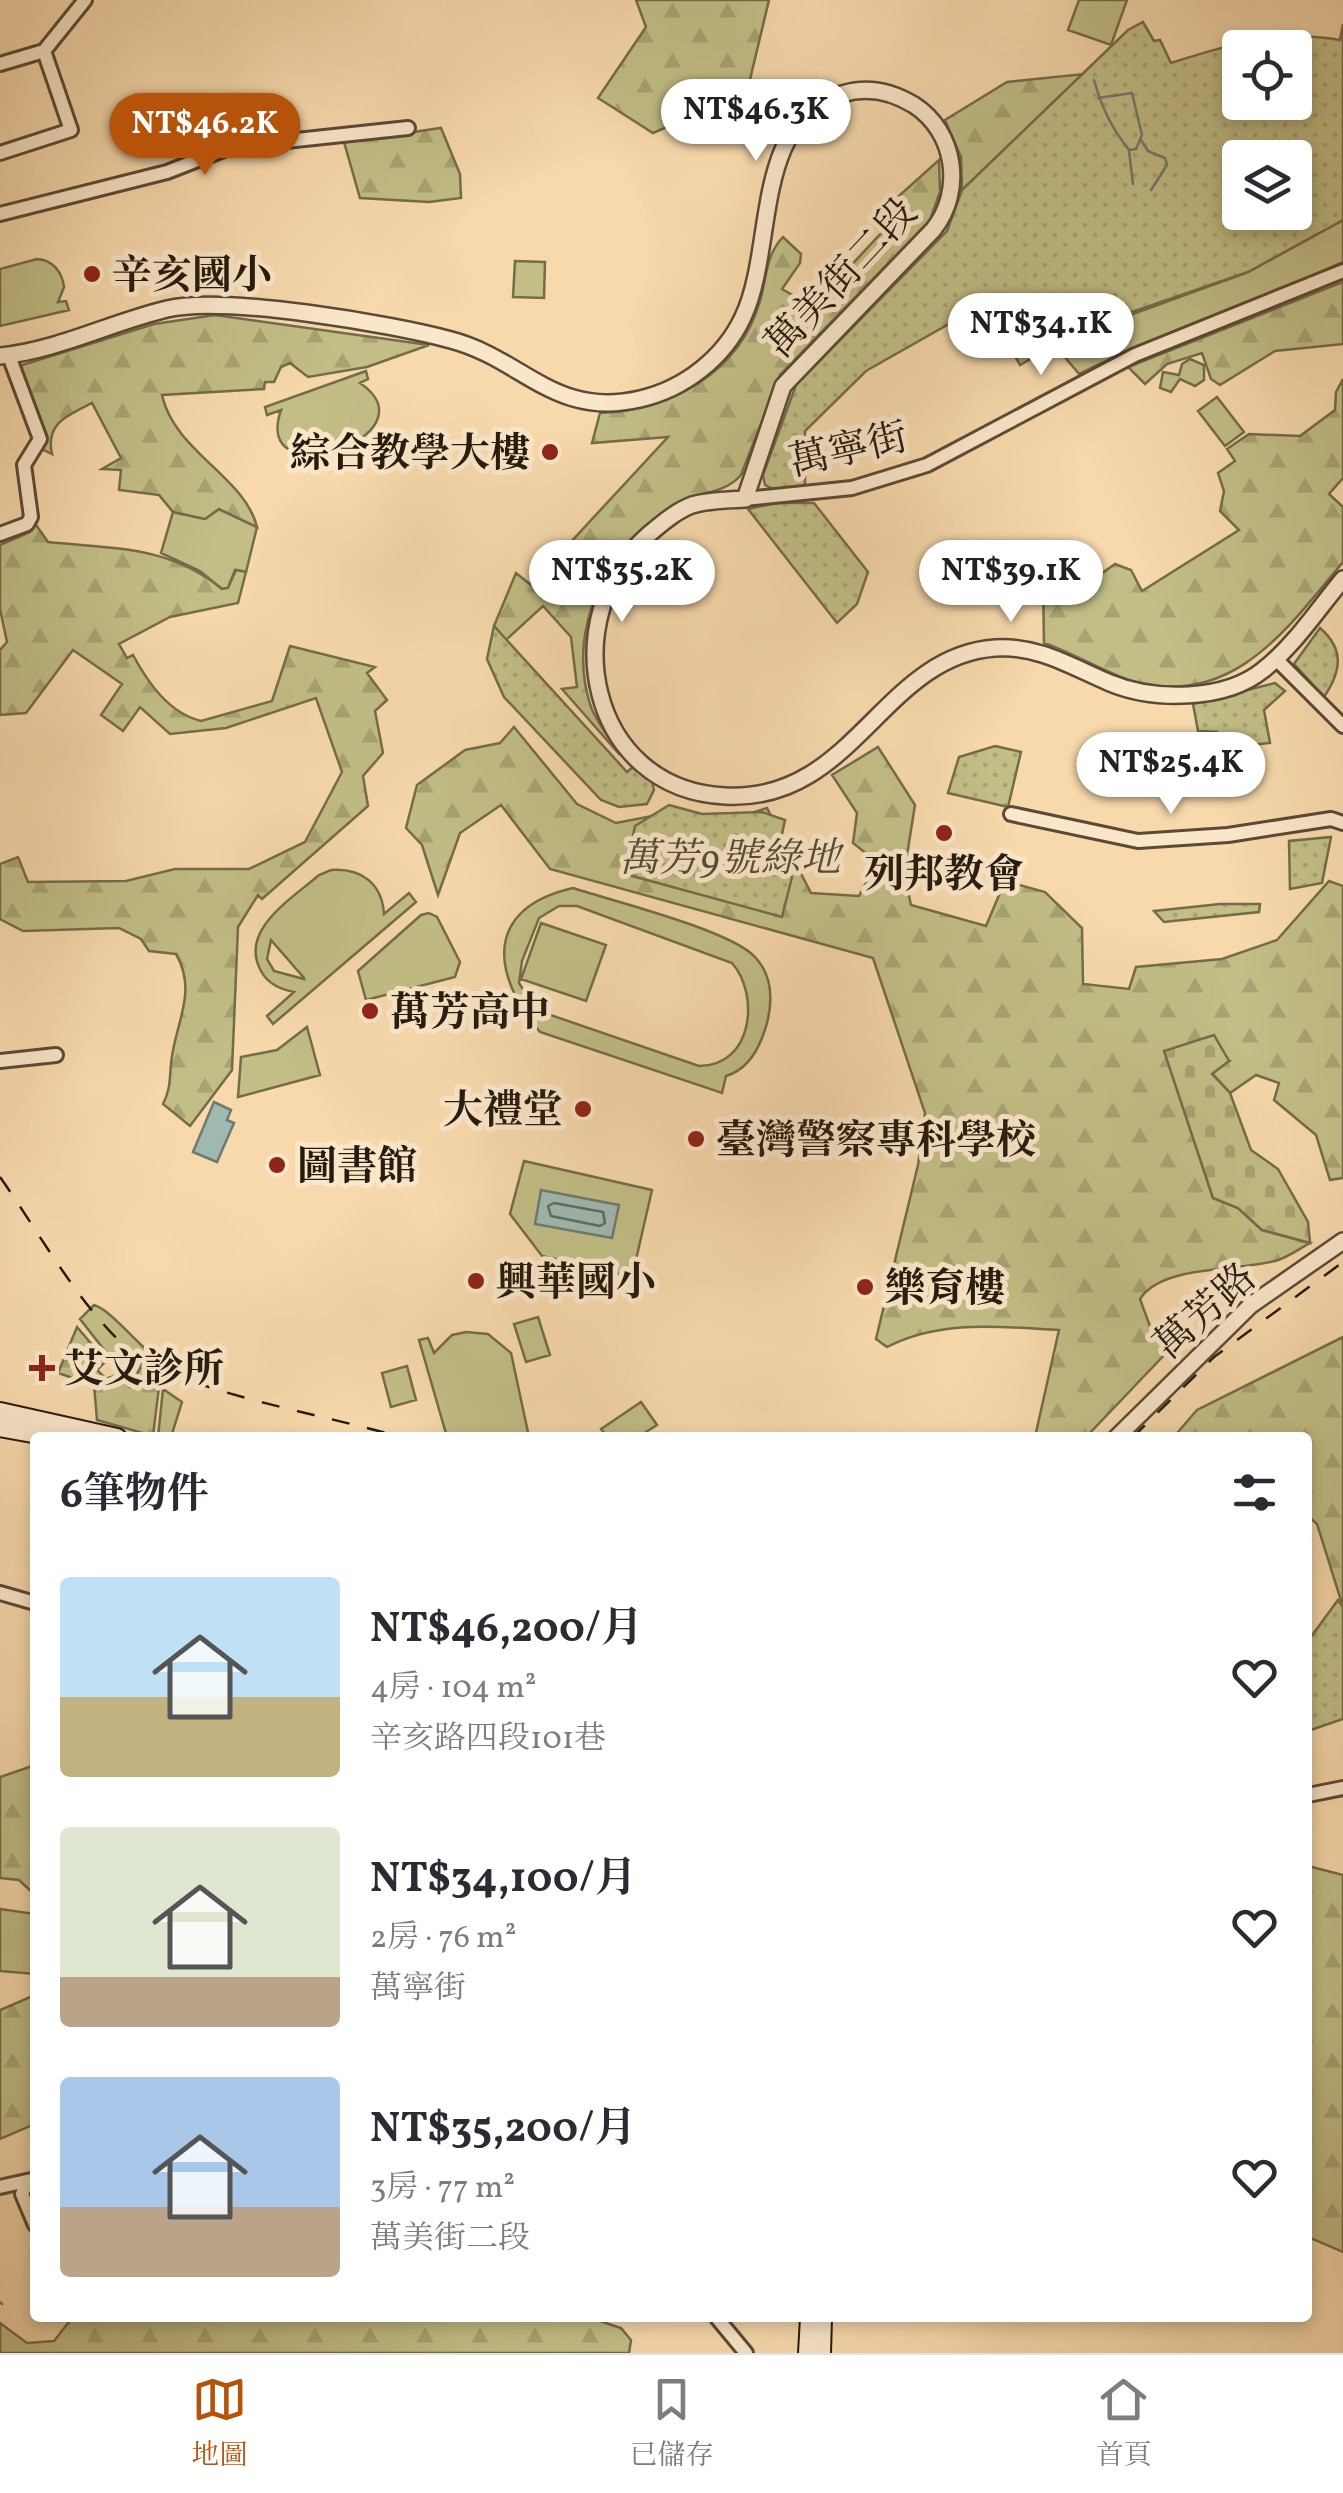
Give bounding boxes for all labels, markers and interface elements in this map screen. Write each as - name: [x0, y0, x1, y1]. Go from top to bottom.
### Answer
- map controls: [1222, 30, 1312, 230]
- button: locate: [1222, 30, 1312, 120]
- pin: NT$46.3K: [653, 79, 859, 164]
- text: NT$46.3K: [683, 89, 829, 133]
- pin: NT$46.2K: [102, 93, 308, 178]
- text: NT$46.2K: [131, 103, 279, 147]
- button: layers: [1222, 140, 1312, 230]
- street label: 萬美街二段: [754, 187, 932, 372]
- place label: 辛亥國小: [112, 250, 272, 306]
- marker: 辛亥國小: [81, 263, 103, 285]
- pin: NT$34.1K: [938, 293, 1144, 378]
- text: NT$34.1K: [970, 303, 1112, 347]
- street label: 萬寧街: [784, 411, 914, 493]
- place label: 綜合教學大樓: [290, 428, 530, 484]
- marker: 綜合教學大樓: [539, 441, 561, 463]
- pin: NT$35.2K: [519, 540, 725, 625]
- pin: NT$39.1K: [908, 540, 1114, 625]
- text: NT$35.2K: [551, 550, 693, 594]
- text: NT$39.1K: [941, 550, 1081, 594]
- pin: NT$25.4K: [1068, 732, 1274, 817]
- text: NT$25.4K: [1098, 742, 1244, 786]
- marker: 列邦教會: [933, 822, 955, 844]
- park label: 萬芳9號綠地: [619, 833, 845, 889]
- place label: 列邦教會: [864, 849, 1024, 905]
- place label: 萬芳高中: [390, 987, 550, 1043]
- marker: 萬芳高中: [359, 1000, 381, 1022]
- place label: 大禮堂: [443, 1085, 563, 1141]
- marker: 大禮堂: [572, 1098, 594, 1120]
- place label: 臺灣警察專科學校: [716, 1115, 1036, 1171]
- marker: 臺灣警察專科學校: [685, 1128, 707, 1150]
- place label: 圖書館: [297, 1141, 417, 1197]
- marker: 圖書館: [266, 1154, 288, 1176]
- street label: 萬芳路: [1143, 1252, 1270, 1374]
- place label: 興華國小: [496, 1257, 656, 1313]
- place label: 樂育樓: [885, 1263, 1005, 1319]
- marker: 興華國小: [465, 1270, 487, 1292]
- marker: 樂育樓: [854, 1276, 876, 1298]
- place label: 艾文診所: [64, 1344, 224, 1400]
- marker: 艾文診所: [29, 1355, 55, 1381]
- icon: filters: [1227, 1465, 1282, 1520]
- text: 6筆物件: [60, 1467, 209, 1526]
- text: NT$46,200/月: [370, 1601, 643, 1660]
- icon: home: [140, 1617, 260, 1737]
- icon: heart: [1227, 1650, 1282, 1705]
- text: 4房 · 104 m²: [370, 1667, 537, 1711]
- text: 辛亥路四段101巷: [370, 1718, 606, 1762]
- text: NT$34,100/月: [370, 1851, 637, 1910]
- icon: home: [140, 1867, 260, 1987]
- icon: heart: [1227, 1900, 1282, 1955]
- text: 2房 · 76 m²: [370, 1917, 517, 1961]
- text: 萬寧街: [370, 1968, 466, 2012]
- text: NT$35,200/月: [370, 2101, 636, 2160]
- icon: home: [140, 2117, 260, 2237]
- icon: heart: [1227, 2150, 1282, 2205]
- text: 3房 · 77 m²: [370, 2167, 515, 2211]
- text: 萬美街二段: [370, 2218, 530, 2262]
- tab: 地圖: [191, 2372, 247, 2476]
- tab: 已儲存: [629, 2372, 714, 2476]
- tab: 首頁: [1096, 2372, 1152, 2476]

